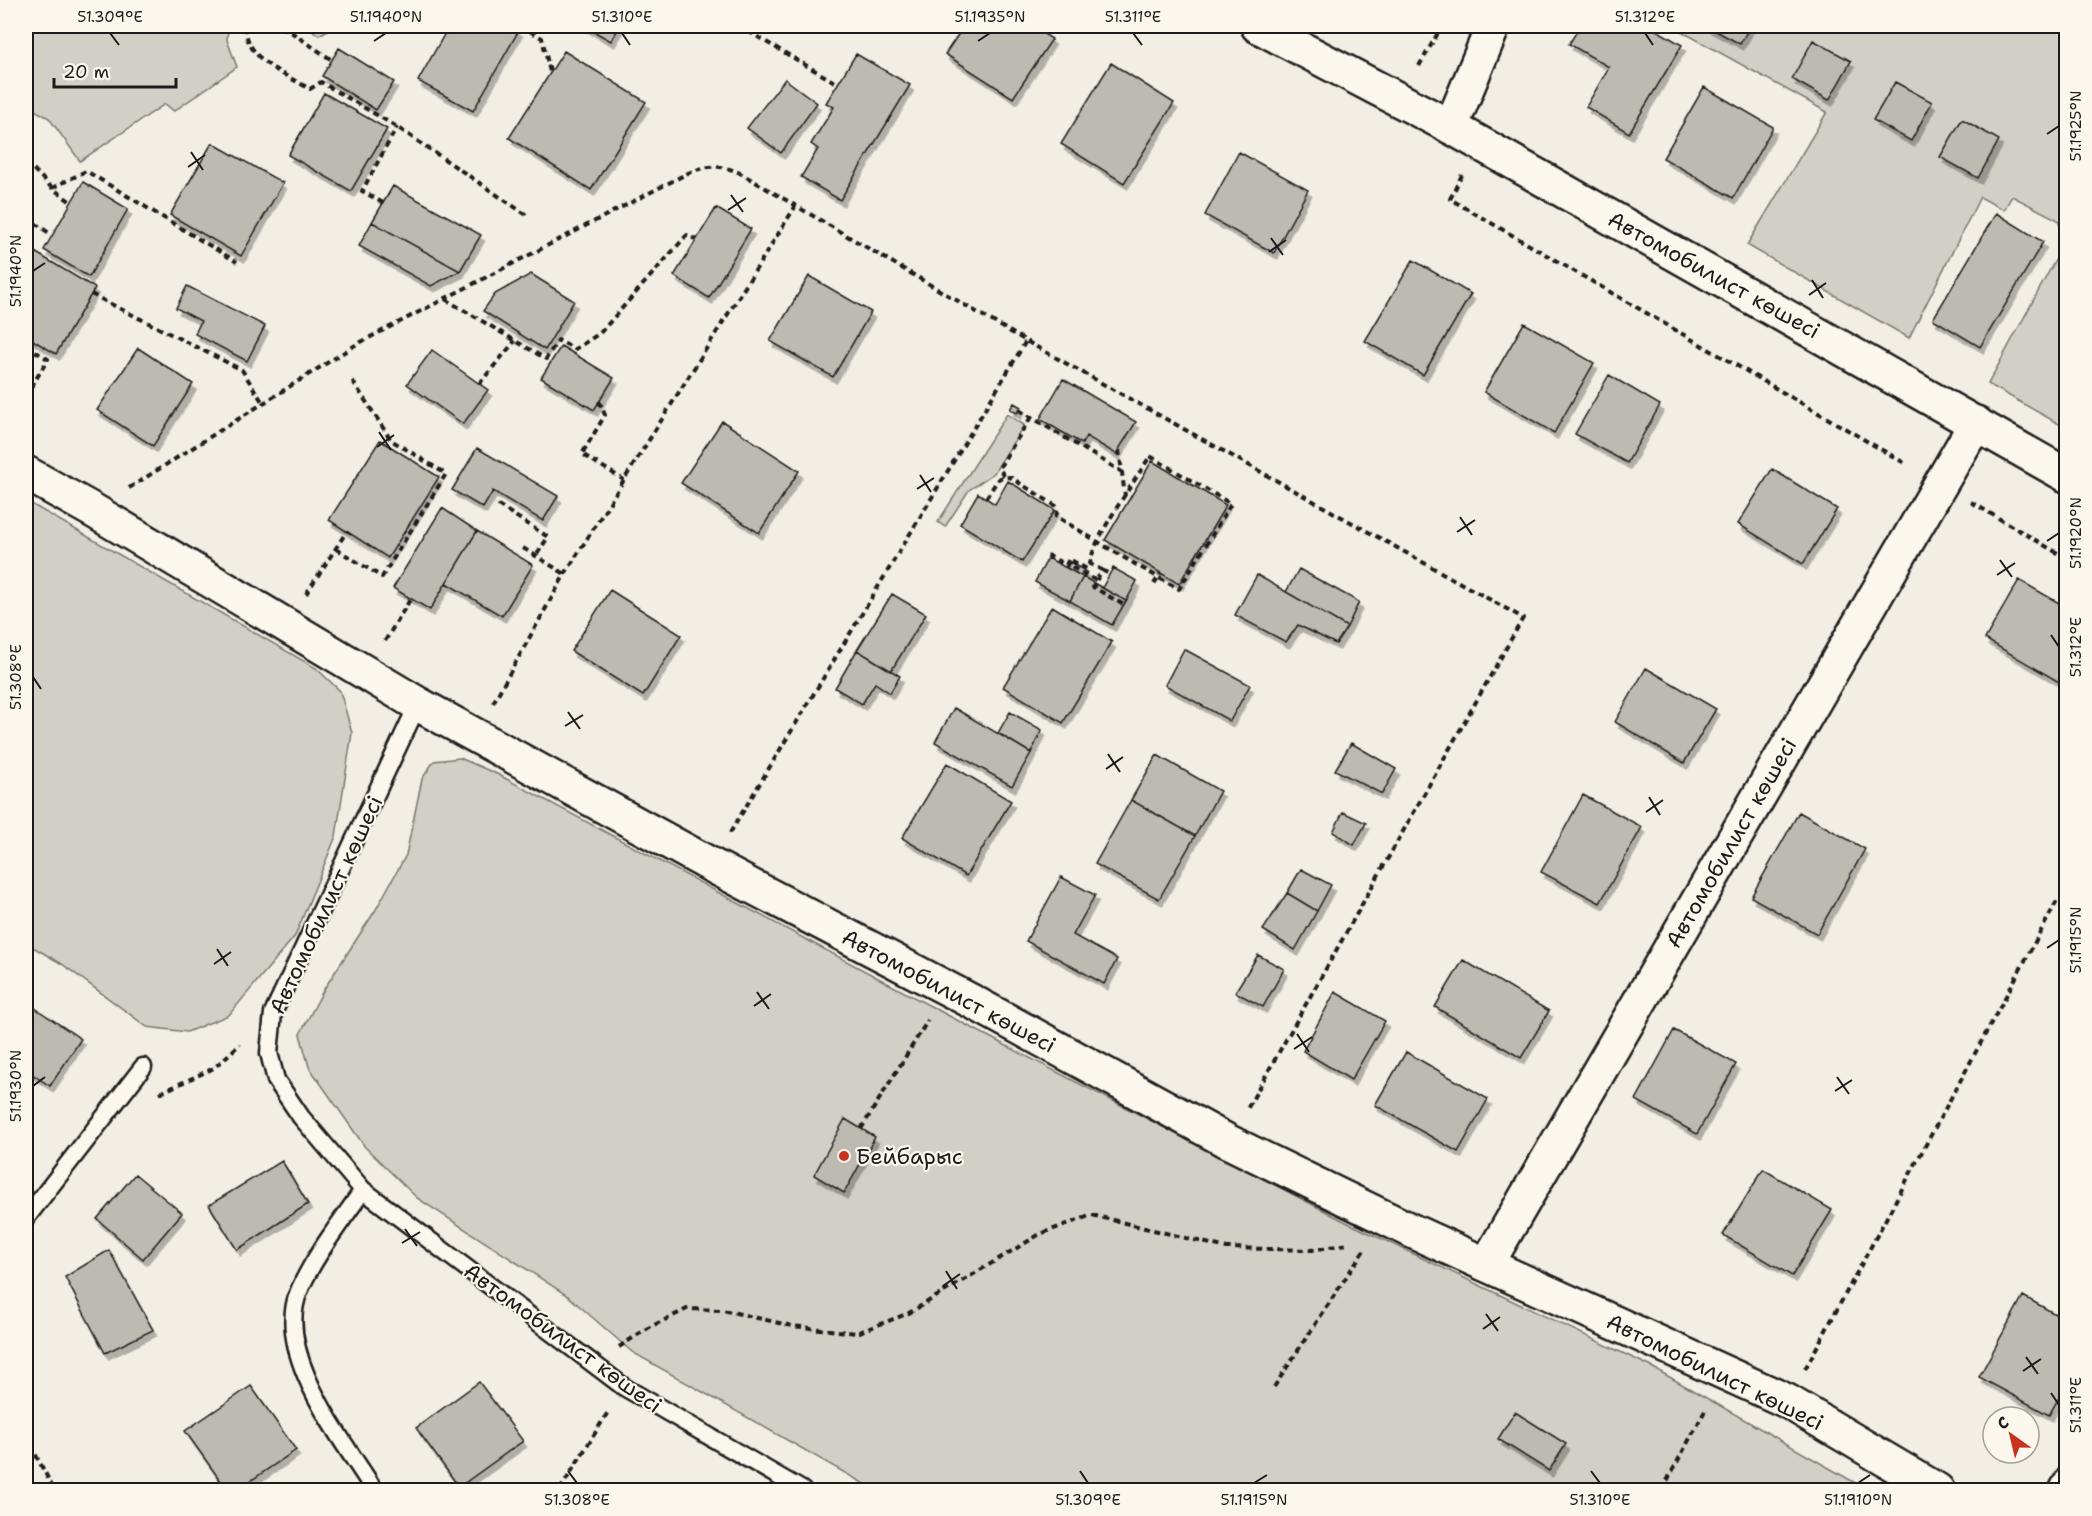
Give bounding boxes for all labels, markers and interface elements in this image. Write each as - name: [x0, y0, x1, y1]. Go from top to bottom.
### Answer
- text: 51.309°E: [77, 7, 143, 27]
- text: 51.1940°N: [350, 7, 422, 27]
- text: 51.310°E: [592, 7, 652, 27]
- text: 51.1935°N: [955, 7, 1025, 27]
- text: 51.311°E: [1105, 7, 1161, 27]
- text: 51.312°E: [1615, 7, 1675, 27]
- scale bar: [54, 51, 176, 89]
- text: 20 m: [63, 60, 109, 84]
- text: 51.1925°N: [2066, 91, 2086, 161]
- street label: Автомобилист көшесі: [1603, 205, 1825, 345]
- text: 51.1940°N: [6, 235, 26, 307]
- text: 51.1920°N: [2066, 497, 2086, 569]
- text: 51.312°E: [2066, 617, 2086, 677]
- text: 51.308°E: [6, 644, 26, 710]
- street label: Автомобилист көшесі: [1659, 733, 1803, 953]
- street label: Автомобилист көшесі: [263, 791, 389, 1019]
- text: 51.1915°N: [2066, 906, 2086, 974]
- street label: Автомобилист көшесі: [837, 922, 1061, 1060]
- text: 51.1930°N: [6, 1050, 26, 1122]
- place label: Бейбарыс: [856, 1142, 963, 1171]
- marker: Бейбарыс: [837, 1149, 851, 1163]
- street label: Автомобилист көшесі: [458, 1256, 668, 1420]
- street label: Автомобилист көшесі: [1602, 1307, 1828, 1437]
- text: 51.311°E: [2066, 1377, 2086, 1433]
- north arrow: [1981, 1405, 2041, 1465]
- text: С: [1993, 1411, 2013, 1434]
- text: 51.308°E: [544, 1490, 610, 1510]
- text: 51.309°E: [1055, 1490, 1121, 1510]
- text: 51.1915°N: [1220, 1490, 1288, 1510]
- text: 51.310°E: [1570, 1490, 1630, 1510]
- text: 51.1910°N: [1824, 1490, 1892, 1510]

